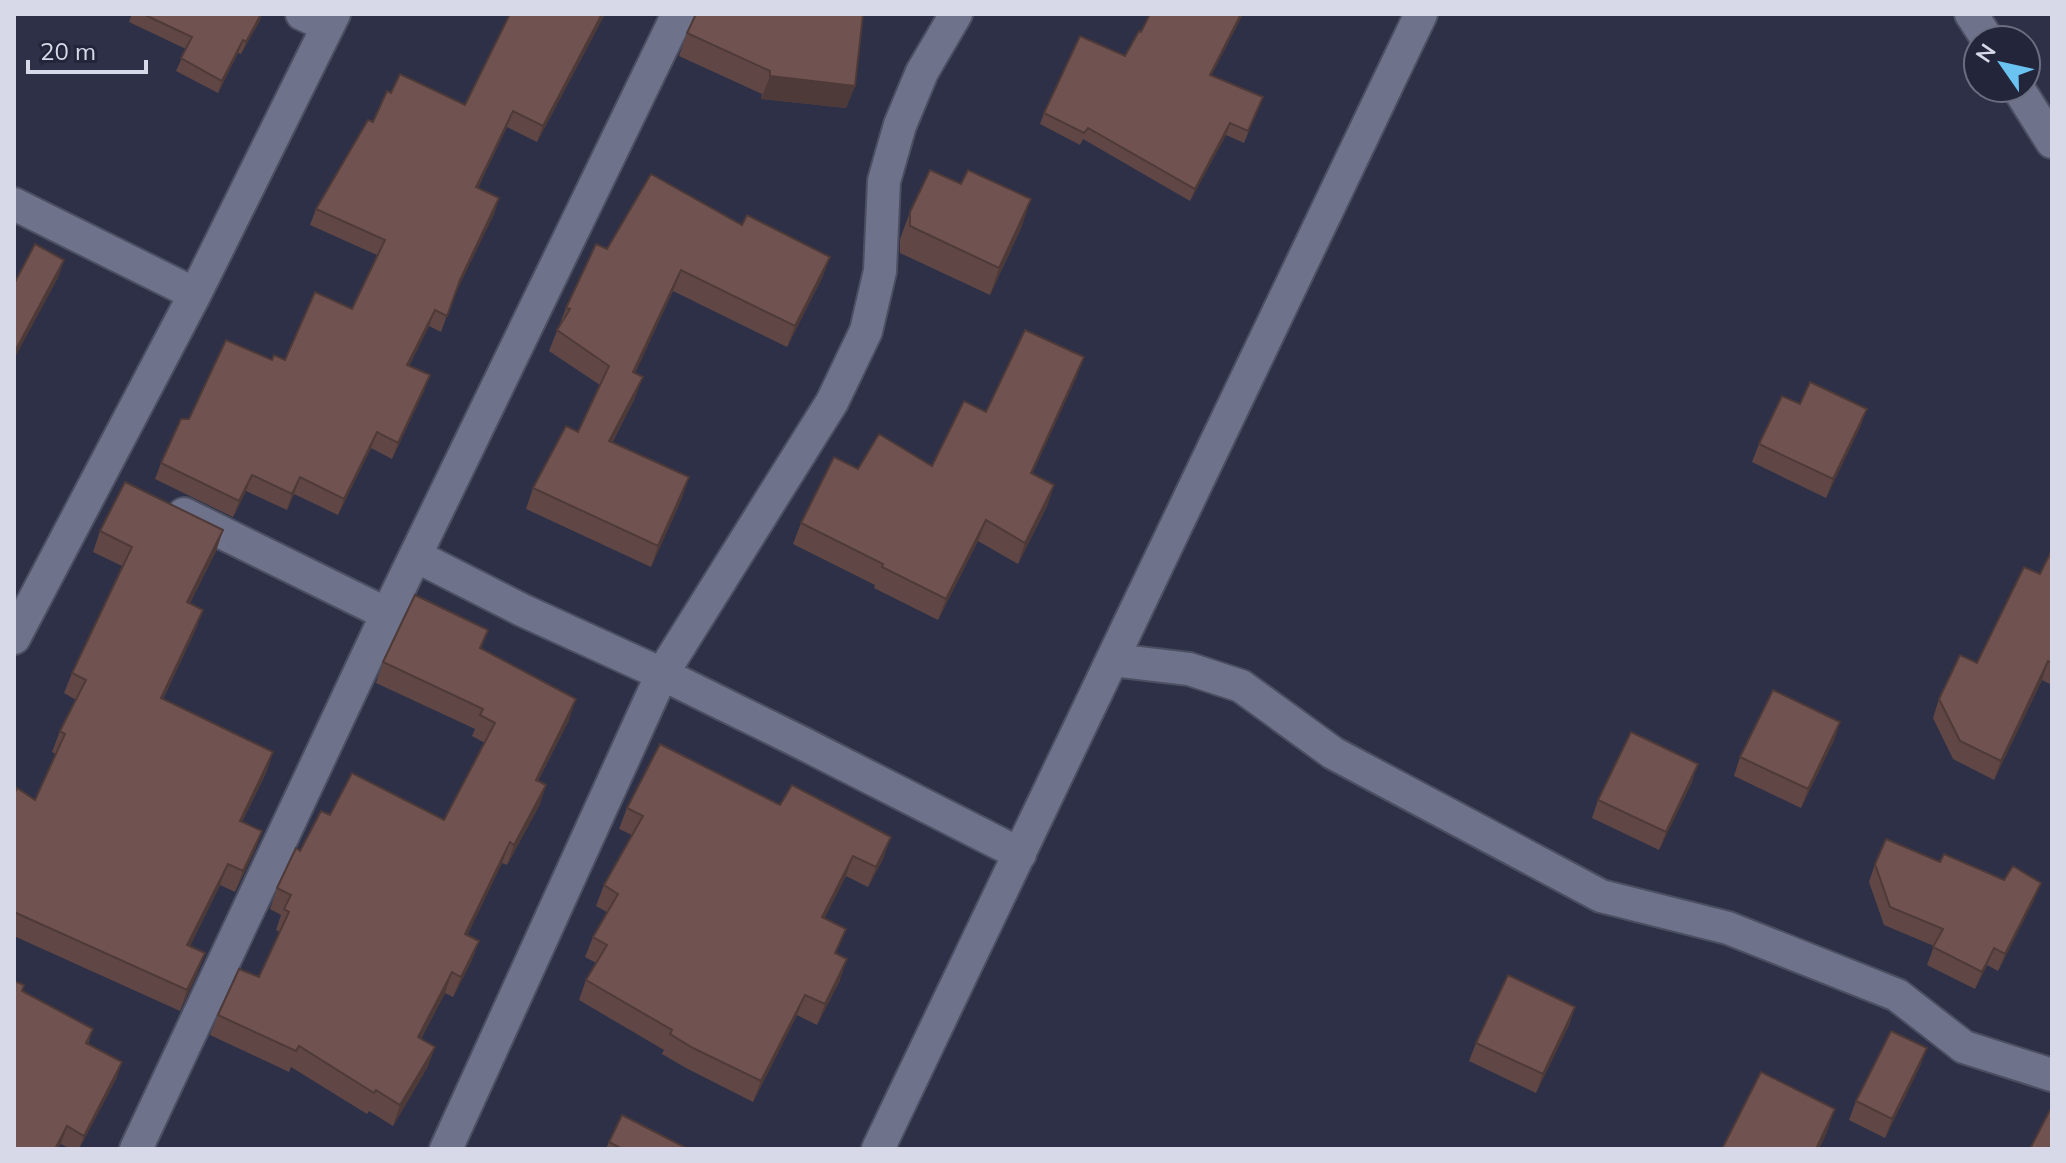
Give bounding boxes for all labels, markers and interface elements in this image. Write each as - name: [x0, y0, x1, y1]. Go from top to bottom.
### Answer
- scale bar: [28, 24, 146, 74]
- north arrow: [1962, 24, 2042, 104]
- text: 20 m: [40, 36, 96, 66]
- text: N: [1969, 38, 2002, 68]

